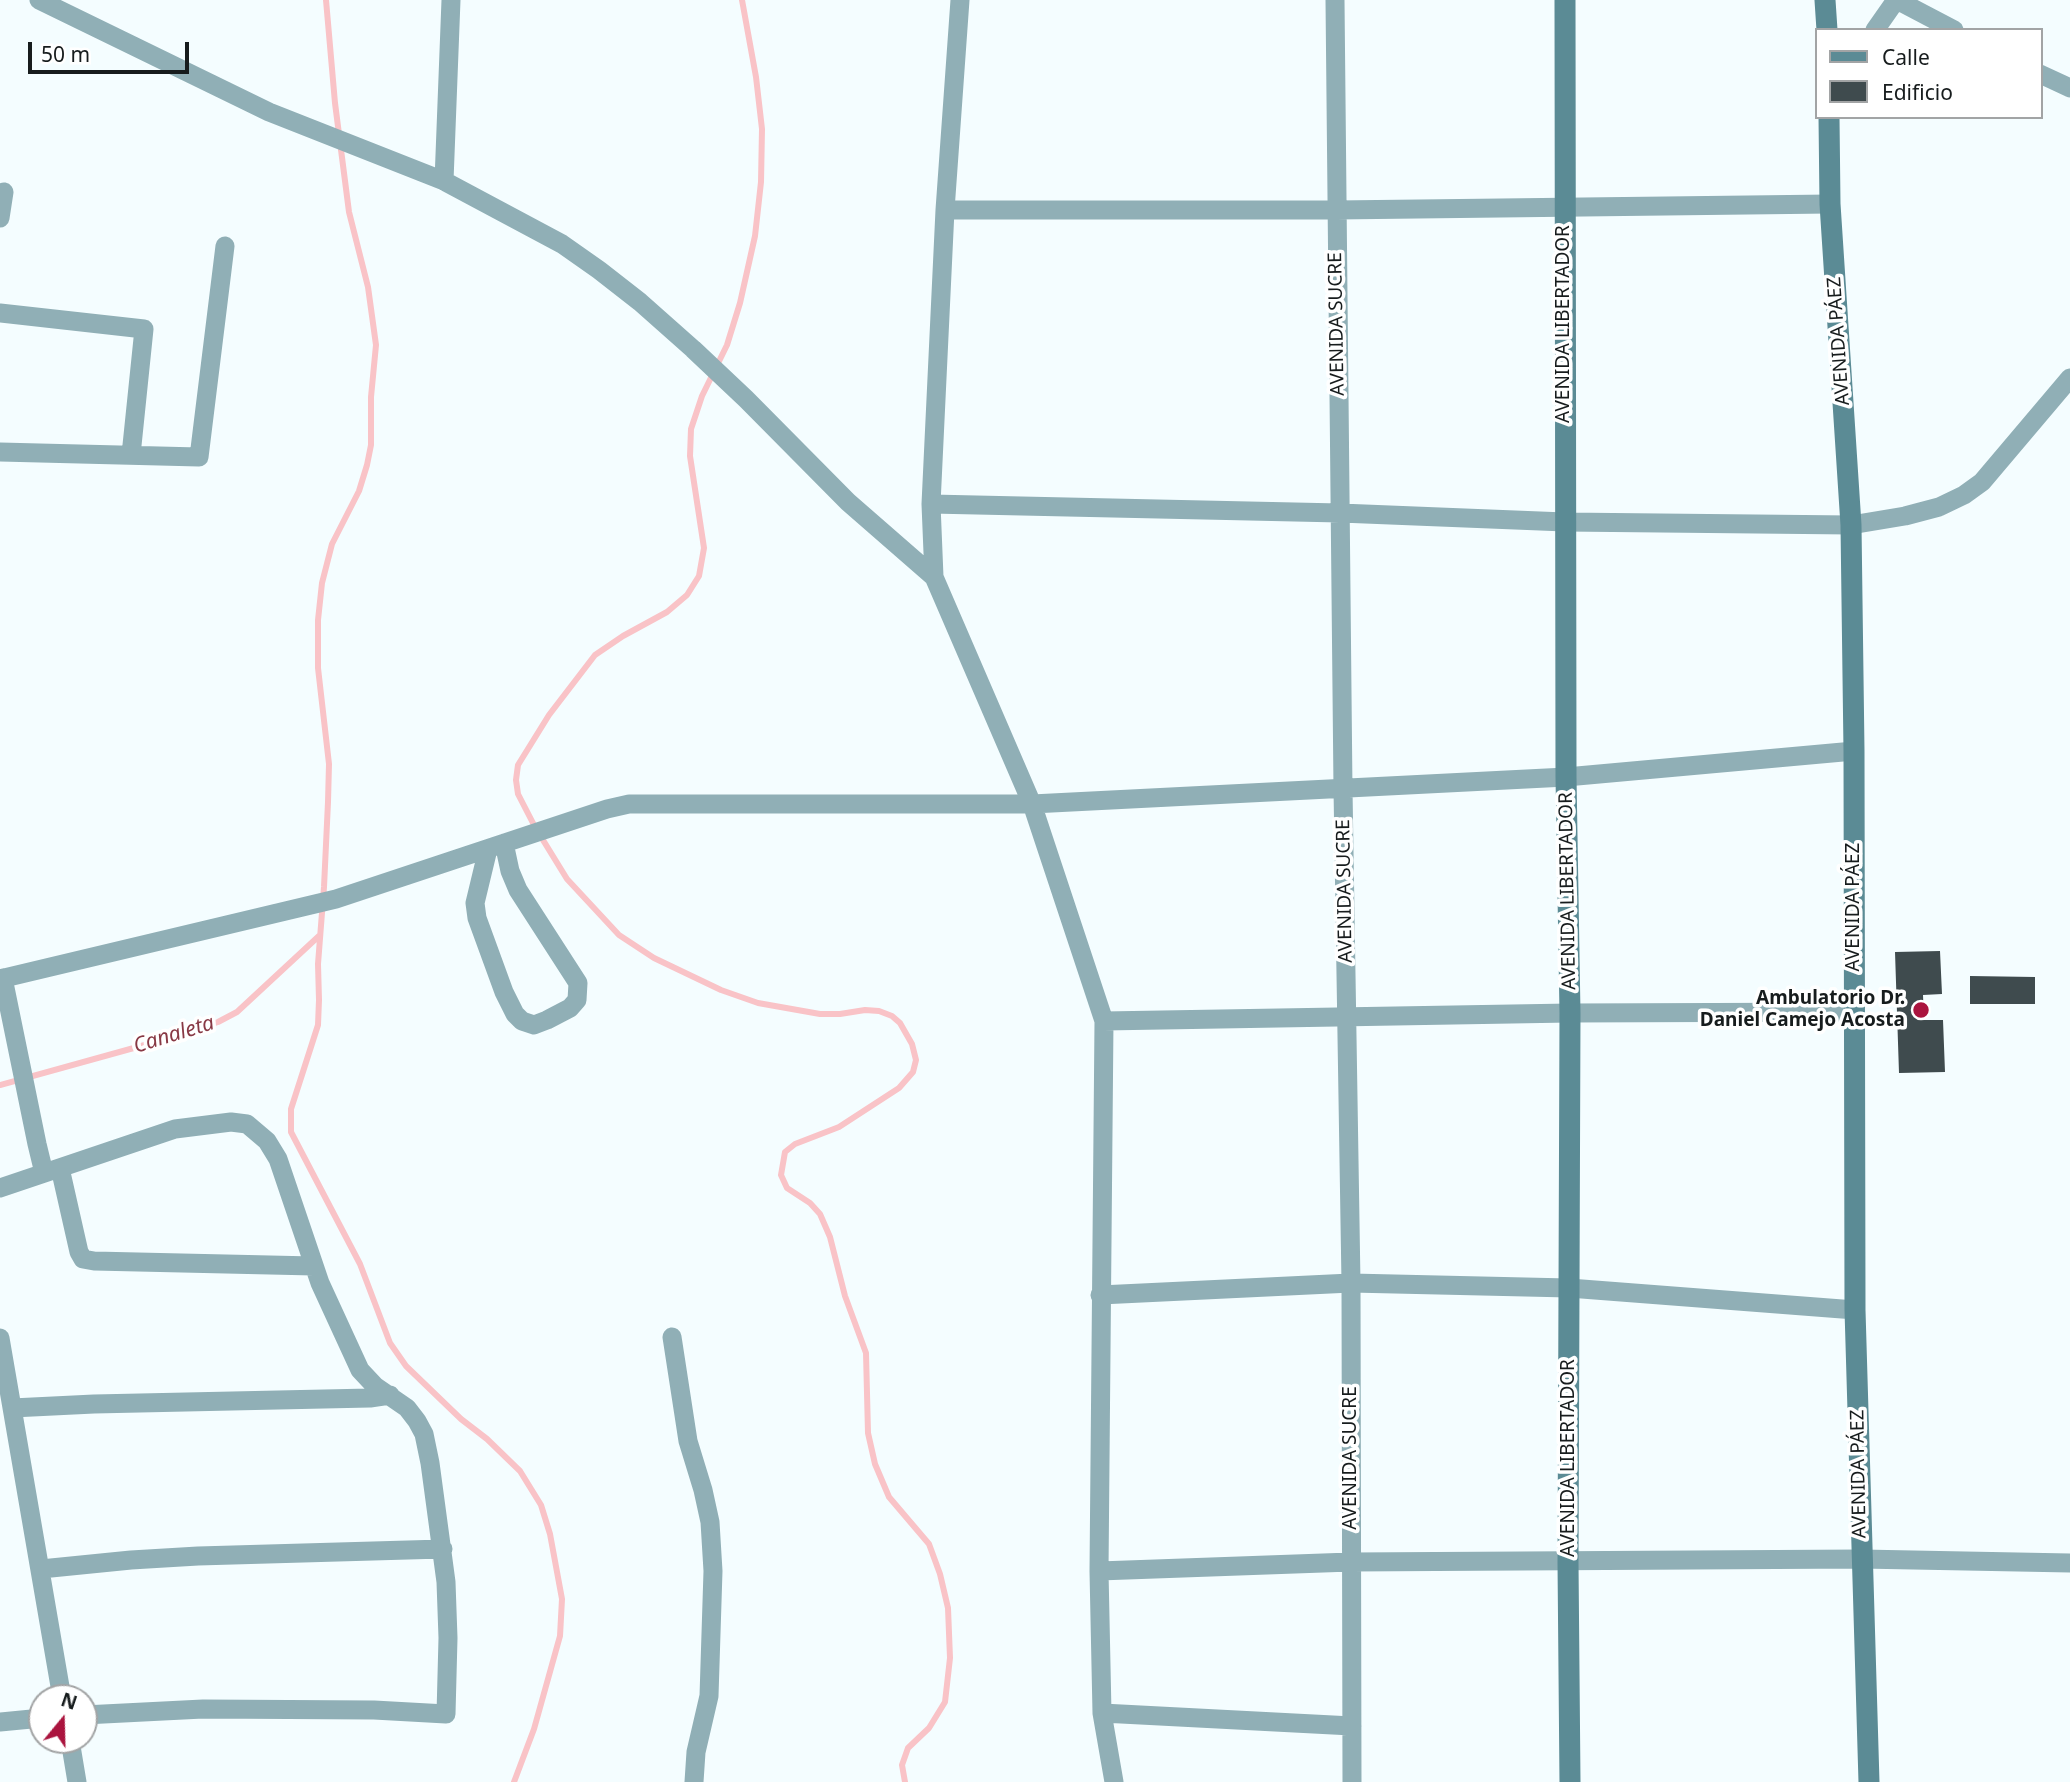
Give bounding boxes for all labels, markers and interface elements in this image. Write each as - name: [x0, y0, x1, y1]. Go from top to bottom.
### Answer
- scale bar: [32, 28, 192, 72]
- legend: [1814, 28, 2042, 119]
- text: 50 m: [41, 40, 90, 68]
- text: Calle: [1882, 43, 1930, 71]
- text: Edificio: [1882, 78, 1953, 106]
- street label: AVENIDA LIBERTADOR: [1553, 225, 1575, 423]
- street label: AVENIDA SUCRE: [1324, 252, 1350, 396]
- street label: AVENIDA PÁEZ: [1823, 276, 1855, 406]
- street label: AVENIDA LIBERTADOR: [1555, 792, 1581, 990]
- street label: AVENIDA SUCRE: [1332, 819, 1358, 963]
- street label: AVENIDA PÁEZ: [1843, 843, 1865, 971]
- place label: Ambulatorio Dr. Daniel Camejo Acosta: [1700, 988, 1905, 1032]
- marker: Ambulatorio Dr. Daniel Camejo Acosta: [1911, 1000, 1931, 1020]
- water label: Canaleta: [131, 1011, 217, 1059]
- street label: AVENIDA LIBERTADOR: [1558, 1359, 1580, 1557]
- street label: AVENIDA SUCRE: [1340, 1386, 1362, 1530]
- street label: AVENIDA PÁEZ: [1846, 1409, 1872, 1539]
- north arrow: [28, 1684, 98, 1754]
- text: N: [58, 1686, 81, 1716]

